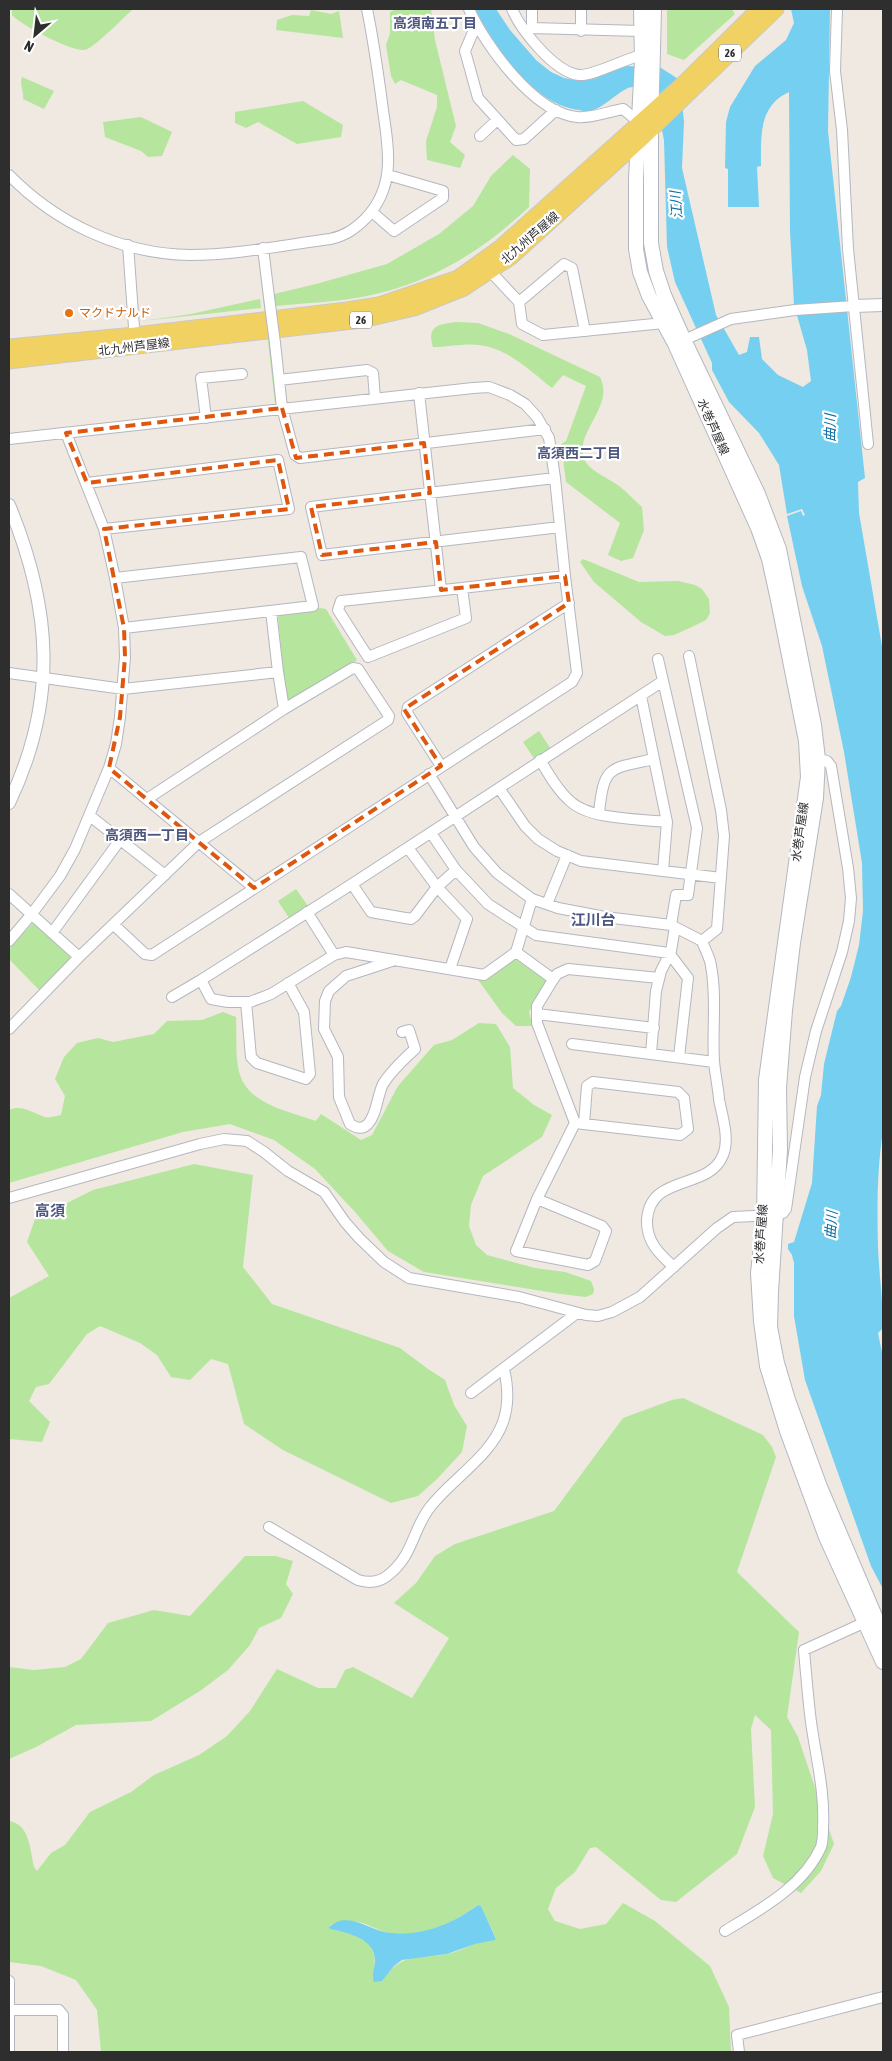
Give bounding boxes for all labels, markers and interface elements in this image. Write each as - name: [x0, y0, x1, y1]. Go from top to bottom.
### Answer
- north arrow: [10, 10, 60, 60]
- district label: 高須南五丁目: [393, 15, 477, 31]
- text: N: [21, 37, 36, 55]
- road number: 26: [719, 44, 741, 62]
- water label: 江川: [667, 188, 685, 220]
- street label: 北九州芦屋線: [498, 209, 562, 267]
- place label: マクドナルド: [79, 306, 151, 320]
- marker: マクドナルド: [63, 307, 75, 319]
- road number: 26: [350, 312, 372, 328]
- street label: 北九州芦屋線: [97, 336, 171, 358]
- street label: 水巻芦屋線: [694, 397, 732, 457]
- water label: 曲川: [822, 412, 838, 442]
- district label: 高須西二丁目: [537, 445, 621, 461]
- street label: 水巻芦屋線: [789, 801, 811, 863]
- district label: 高須西一丁目: [105, 827, 189, 843]
- district label: 江川台: [570, 911, 616, 928]
- district label: 高須: [35, 1202, 65, 1219]
- street label: 水巻芦屋線: [752, 1204, 770, 1264]
- water label: 曲川: [822, 1208, 840, 1240]

